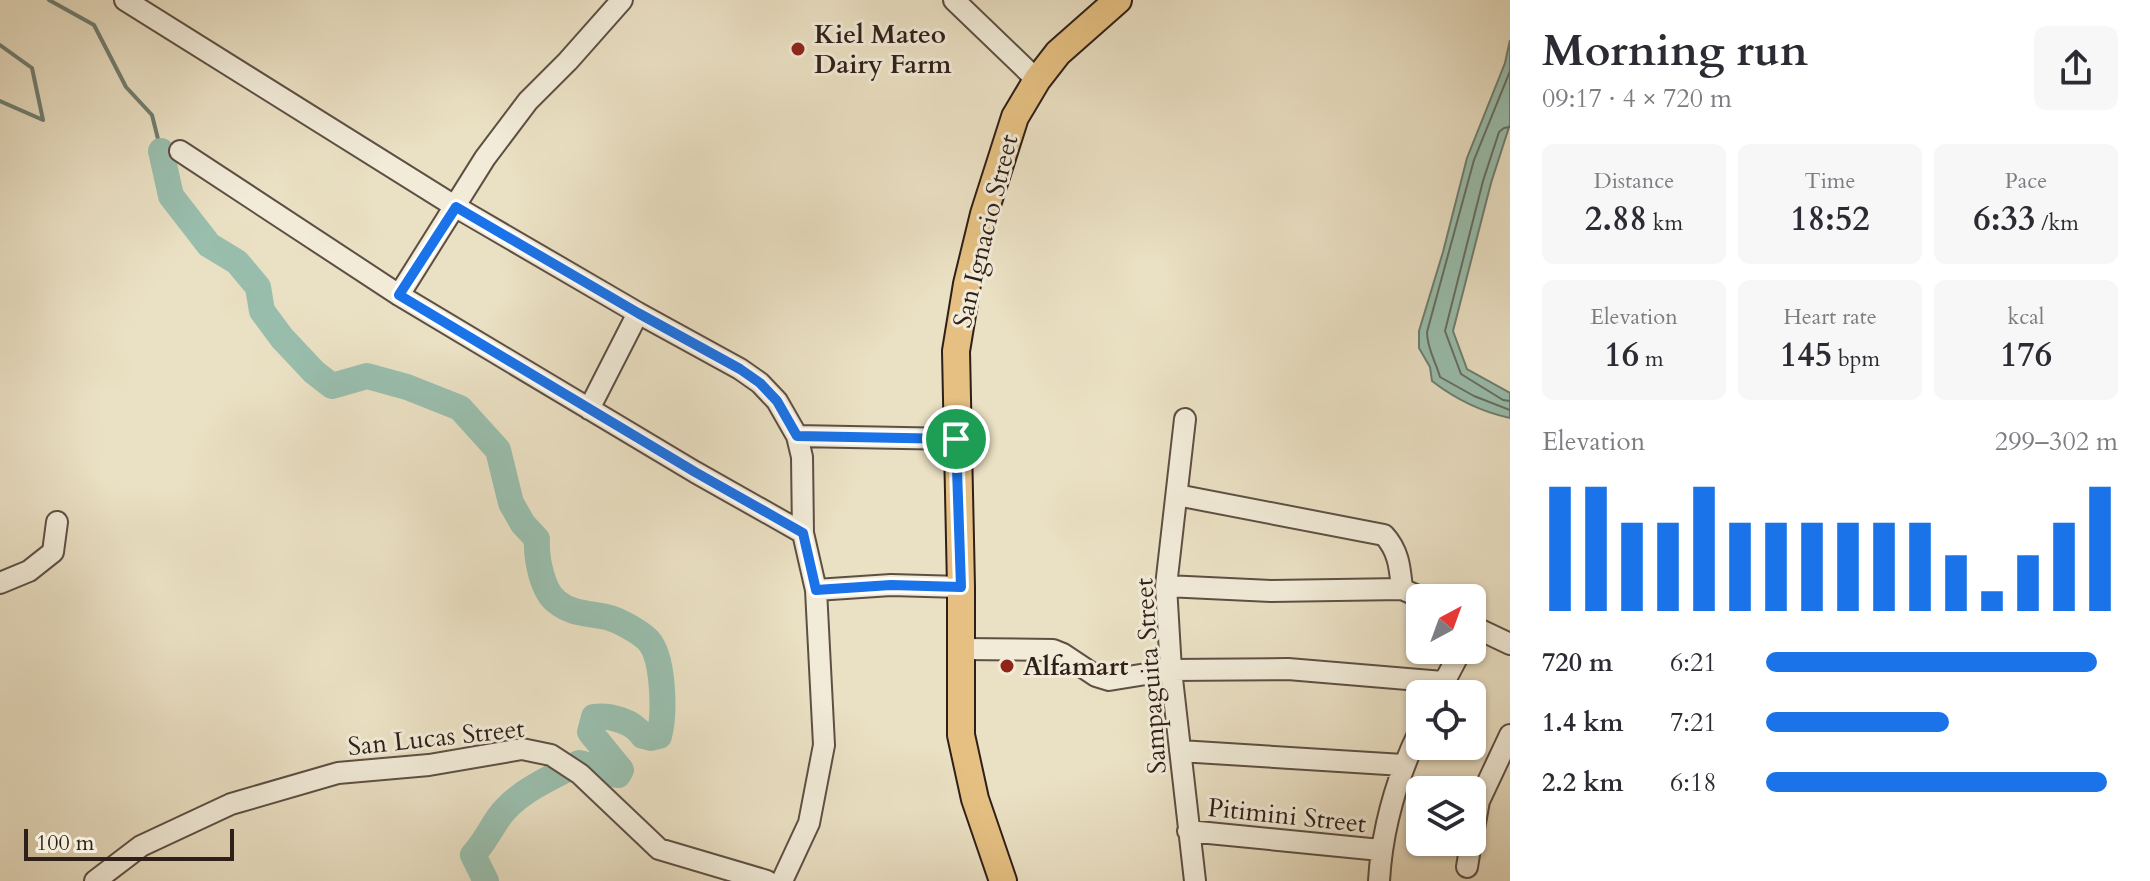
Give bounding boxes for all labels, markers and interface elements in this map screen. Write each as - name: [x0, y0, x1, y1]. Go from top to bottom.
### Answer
- place label: Kiel Mateo Dairy Farm: [814, 17, 952, 82]
- text: Morning run: [1542, 21, 1808, 81]
- button: share: [2034, 26, 2118, 110]
- marker: Kiel Mateo Dairy Farm: [789, 40, 807, 58]
- text: 09:17 · 4 × 720 m: [1542, 81, 1732, 116]
- street label: San Ignacio Street: [945, 131, 1026, 332]
- text: Distance: [1594, 166, 1674, 196]
- text: Time: [1805, 166, 1855, 196]
- text: Pace: [2005, 166, 2047, 196]
- text: 2.88: [1585, 196, 1647, 242]
- text: 18:52: [1790, 196, 1870, 242]
- text: 6:33: [1973, 196, 2035, 242]
- text: km: [1647, 208, 1683, 238]
- text: /km: [2035, 208, 2079, 238]
- text: Elevation: [1590, 302, 1678, 332]
- text: Heart rate: [1783, 302, 1877, 332]
- text: kcal: [2008, 302, 2044, 332]
- text: 16: [1604, 332, 1639, 378]
- text: 145: [1780, 332, 1832, 378]
- text: 176: [2000, 332, 2052, 378]
- text: m: [1639, 344, 1664, 374]
- text: bpm: [1832, 344, 1880, 374]
- pin: [922, 405, 990, 473]
- icon: arrive: [934, 417, 978, 461]
- text: Elevation: [1542, 424, 1645, 459]
- text: 299–302 m: [1995, 424, 2118, 459]
- street label: Sampaguita Street: [1126, 577, 1175, 775]
- north arrow: [1406, 584, 1486, 664]
- map controls: [1406, 584, 1486, 856]
- text: 720 m: [1542, 645, 1613, 680]
- text: 6:21: [1670, 645, 1717, 680]
- place label: Alfamart: [1023, 649, 1128, 684]
- marker: Alfamart: [998, 657, 1016, 675]
- button: locate: [1406, 680, 1486, 760]
- text: 1.4 km: [1542, 705, 1623, 740]
- text: 7:21: [1670, 705, 1717, 740]
- street label: San Lucas Street: [346, 711, 526, 764]
- text: 2.2 km: [1542, 765, 1623, 800]
- text: 6:18: [1670, 765, 1717, 800]
- button: layers: [1406, 776, 1486, 856]
- street label: Pitimini Street: [1206, 790, 1368, 841]
- scale bar: [24, 825, 234, 861]
- text: 100 m: [36, 828, 94, 858]

